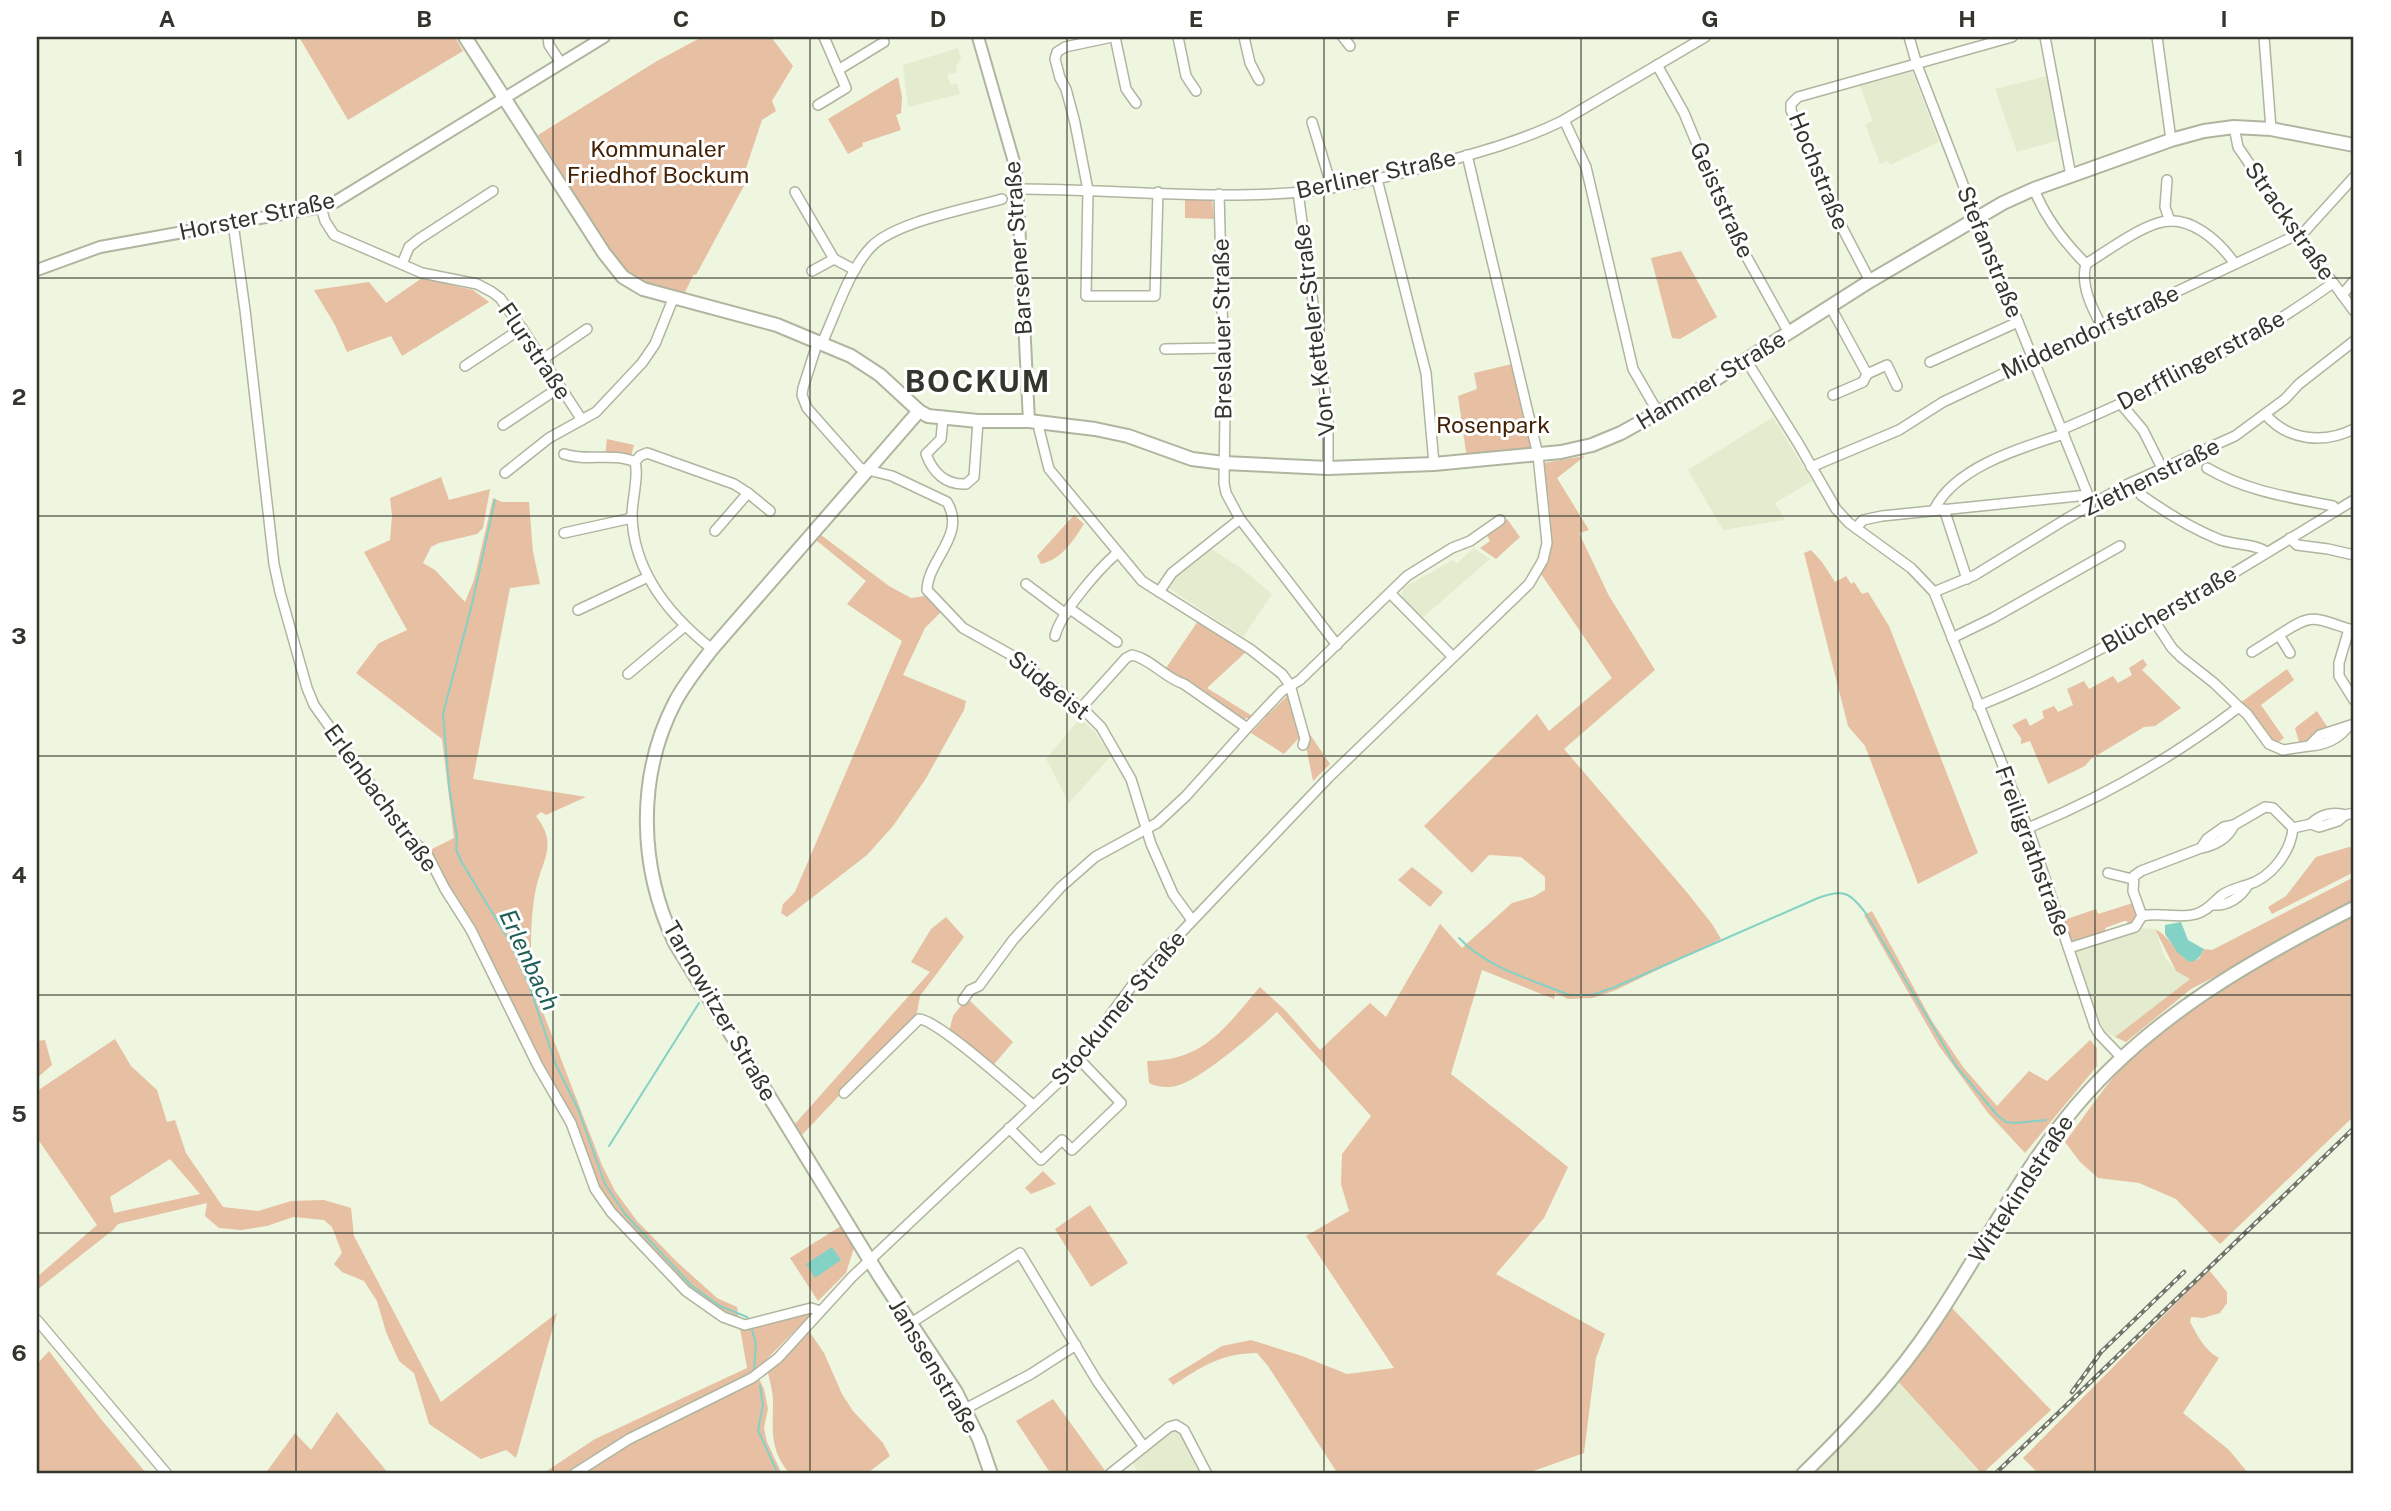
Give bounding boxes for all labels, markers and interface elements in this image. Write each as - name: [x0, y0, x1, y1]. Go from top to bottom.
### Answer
- text: A: [159, 5, 176, 32]
- text: B: [416, 5, 432, 32]
- text: C: [673, 5, 689, 32]
- text: D: [930, 5, 946, 32]
- text: E: [1189, 5, 1203, 32]
- text: F: [1446, 5, 1460, 32]
- text: G: [1701, 5, 1719, 32]
- text: H: [1958, 5, 1976, 32]
- text: I: [2220, 5, 2228, 32]
- street label: Hochstraße: [1784, 108, 1855, 233]
- park label: Kommunaler Friedhof Bockum: [567, 135, 749, 188]
- street label: Geiststraße: [1685, 138, 1760, 262]
- street label: Berliner Straße: [1293, 143, 1458, 204]
- text: 1: [14, 144, 24, 171]
- street label: Strackstraße: [2240, 156, 2341, 285]
- street label: Barsener Straße: [998, 160, 1037, 336]
- street label: Stefanstraße: [1952, 182, 2029, 322]
- street label: Horster Straße: [176, 186, 337, 245]
- street label: Von-Ketteler-Straße: [1287, 222, 1340, 438]
- street label: Breslauer Straße: [1206, 238, 1237, 420]
- street label: Middendorfstraße: [1997, 279, 2183, 385]
- street label: Flurstraße: [493, 297, 578, 404]
- street label: Derfflingerstraße: [2112, 304, 2289, 415]
- street label: Hammer Straße: [1631, 324, 1790, 435]
- district label: BOCKUM: [905, 363, 1051, 399]
- text: 2: [12, 383, 26, 410]
- park label: Rosenpark: [1436, 411, 1550, 438]
- street label: Ziethenstraße: [2078, 432, 2224, 521]
- street label: Blücherstraße: [2097, 559, 2241, 658]
- text: 3: [11, 622, 27, 649]
- street label: Südgeist: [1003, 645, 1095, 725]
- street label: Erlenbachstraße: [319, 719, 444, 877]
- street label: Freiligrathstraße: [1990, 762, 2077, 940]
- text: 4: [11, 861, 27, 888]
- water label: Erlenbach: [494, 904, 566, 1015]
- street label: Tarnowitzer Straße: [658, 916, 783, 1105]
- street label: Stockumer Straße: [1045, 925, 1190, 1091]
- text: 5: [11, 1100, 27, 1127]
- street label: Wittekindstraße: [1963, 1110, 2078, 1268]
- street label: Janssenstraße: [884, 1293, 985, 1438]
- text: 6: [11, 1339, 27, 1366]

